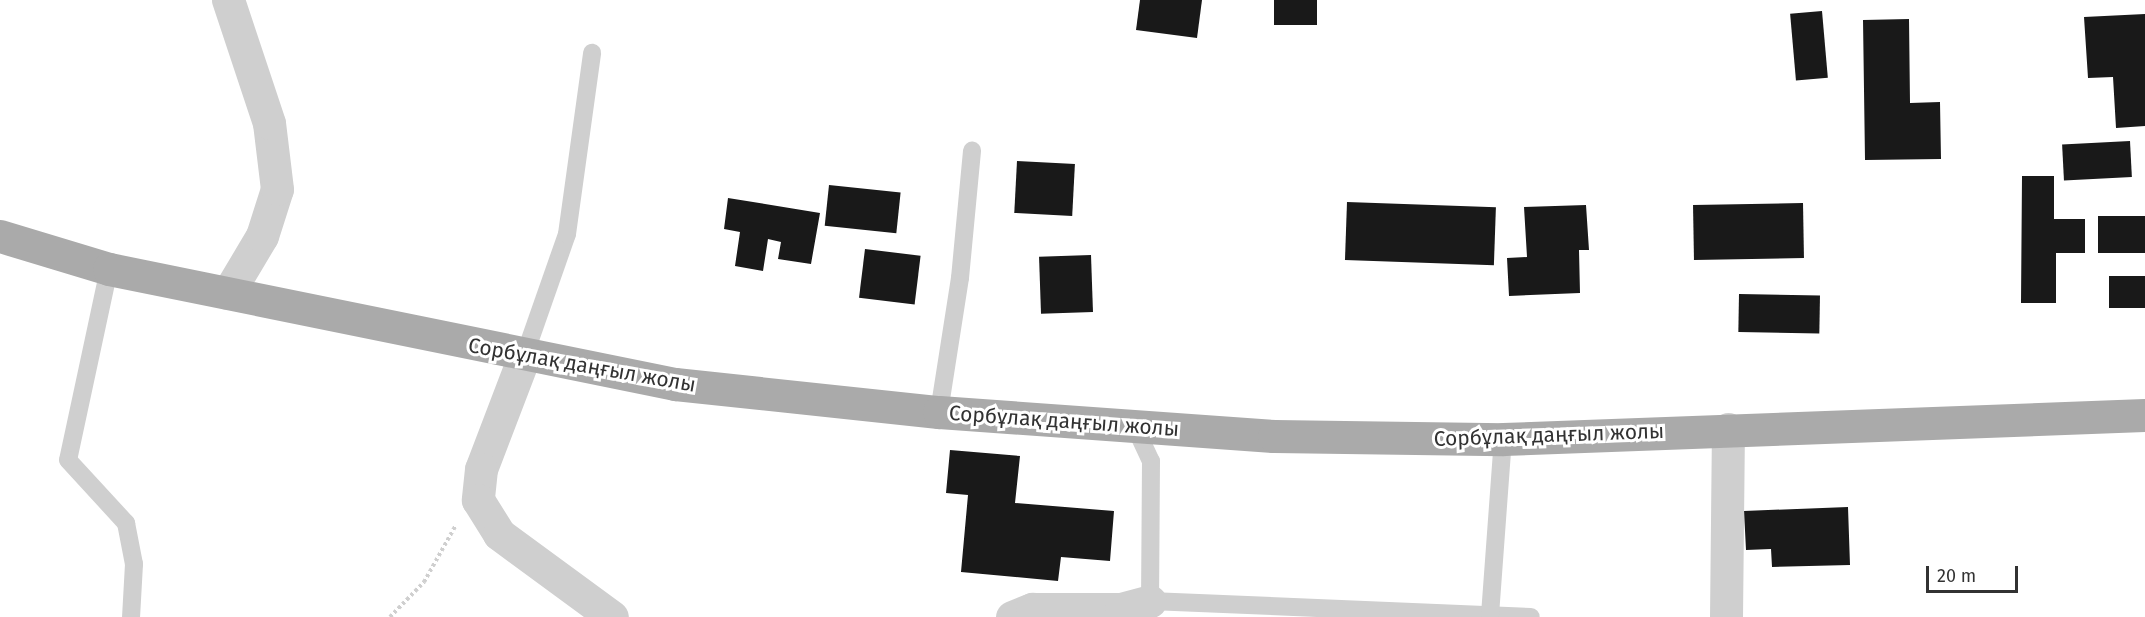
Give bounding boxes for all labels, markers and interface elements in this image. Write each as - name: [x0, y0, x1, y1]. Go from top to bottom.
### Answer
- street label: Сорбұлақ даңғыл жолы: [466, 333, 698, 397]
- street label: Сорбұлақ даңғыл жолы: [948, 400, 1180, 442]
- street label: Сорбұлақ даңғыл жолы: [1433, 418, 1665, 452]
- scale bar: [1929, 554, 2020, 592]
- text: 20 m: [1937, 565, 1976, 587]

